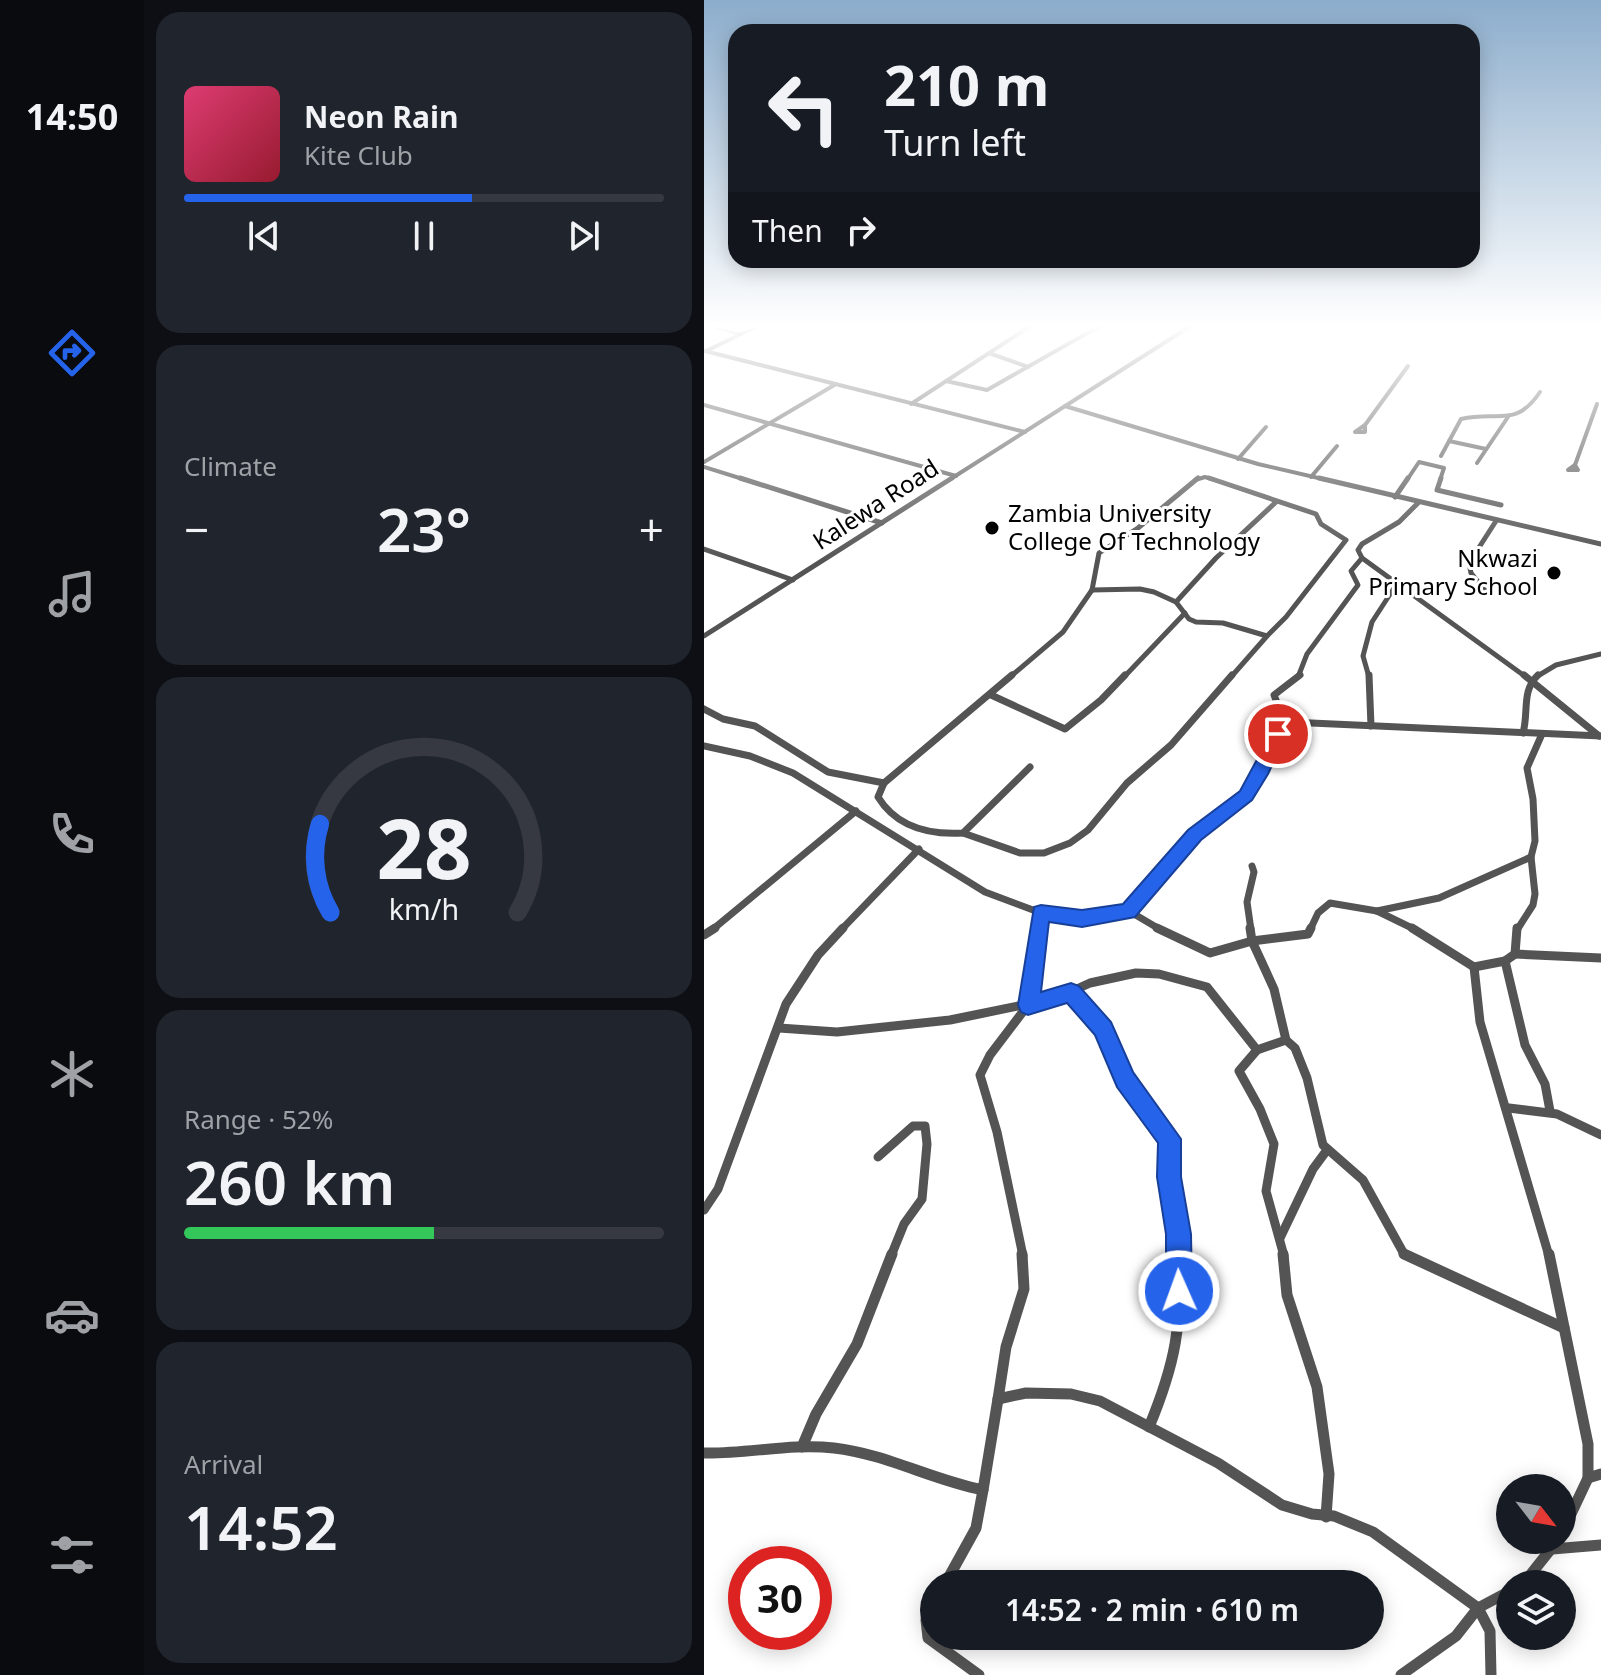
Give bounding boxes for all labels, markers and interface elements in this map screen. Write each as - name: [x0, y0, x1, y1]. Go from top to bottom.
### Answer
- text: 210 m: [884, 46, 1049, 122]
- icon: left: [752, 56, 856, 160]
- text: 14:50: [26, 92, 118, 141]
- text: Neon Rain: [304, 96, 458, 137]
- text: Turn left: [884, 118, 1026, 167]
- text: Kite Club: [304, 137, 413, 173]
- icon: right: [839, 208, 883, 252]
- text: Then: [752, 210, 823, 251]
- icon: previous: [242, 214, 286, 258]
- icon: pause: [402, 214, 446, 258]
- icon: next: [562, 214, 606, 258]
- icon: directions: [44, 325, 100, 381]
- text: Climate: [184, 448, 277, 484]
- street label: Kalewa Road: [806, 451, 944, 557]
- text: 23°: [377, 488, 471, 570]
- place label: Zambia University College Of Technology: [1008, 496, 1261, 557]
- text: −: [184, 499, 209, 559]
- text: +: [639, 499, 664, 559]
- marker: Zambia University College Of Technology: [983, 519, 1001, 537]
- place label: Nkwazi Primary School: [1368, 541, 1538, 602]
- marker: Nkwazi Primary School: [1545, 564, 1563, 582]
- icon: music: [44, 566, 100, 622]
- pin: [1244, 700, 1312, 768]
- icon: arrive: [1256, 712, 1300, 756]
- text: 28: [376, 790, 472, 903]
- icon: phone: [44, 806, 100, 862]
- text: km/h: [389, 890, 459, 929]
- icon: climate: [44, 1046, 100, 1102]
- text: Range · 52%: [184, 1101, 333, 1137]
- text: 260 km: [184, 1141, 395, 1223]
- position arrow: [1137, 1249, 1221, 1333]
- icon: car: [44, 1287, 100, 1343]
- text: Arrival: [184, 1446, 263, 1482]
- north arrow: [1496, 1474, 1576, 1554]
- map controls: [1496, 1474, 1576, 1650]
- text: 14:52: [184, 1486, 338, 1568]
- icon: filters: [44, 1527, 100, 1583]
- speed limit sign: 30: [728, 1546, 832, 1650]
- button: layers: [1496, 1570, 1576, 1650]
- text: 14:52 · 2 min · 610 m: [1005, 1589, 1299, 1630]

